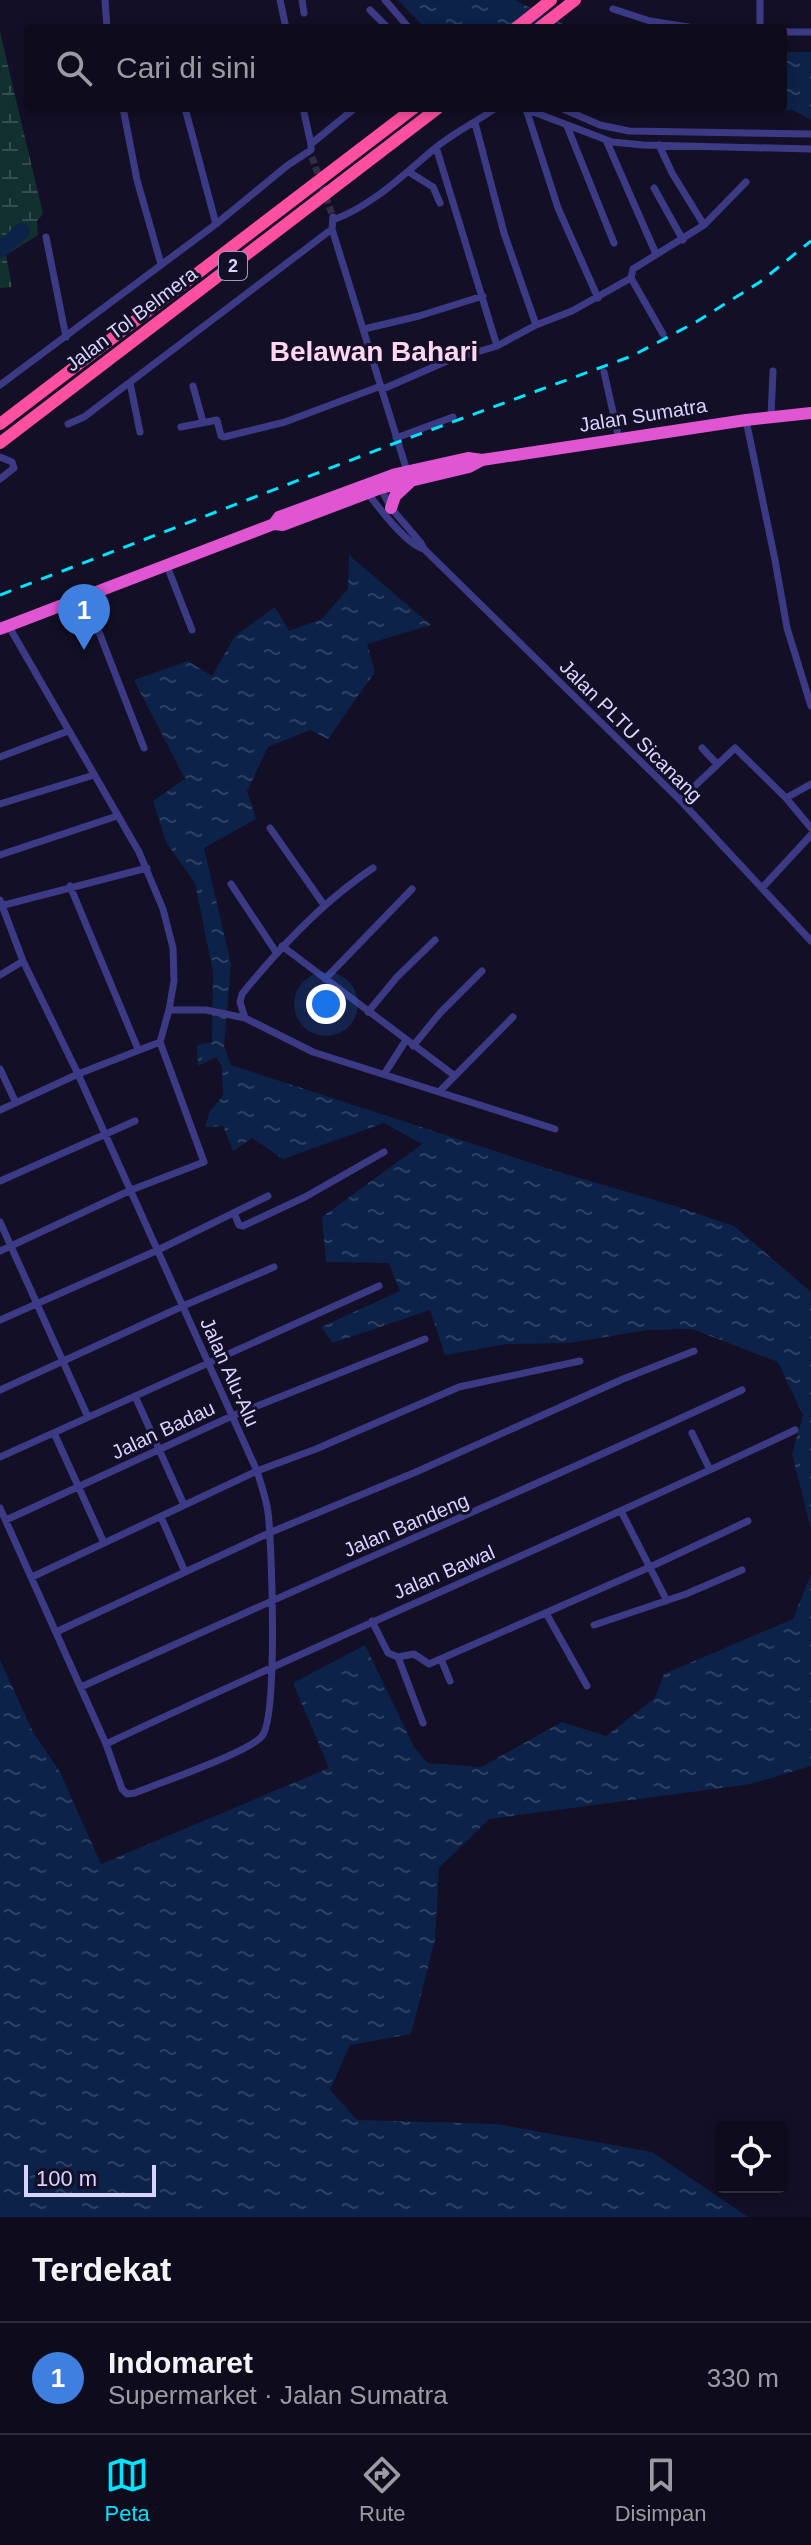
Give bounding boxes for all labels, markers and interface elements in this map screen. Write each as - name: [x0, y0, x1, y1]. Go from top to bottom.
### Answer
- search box: [24, 24, 787, 112]
- icon: search: [52, 46, 96, 90]
- text: Cari di sini: [116, 51, 256, 84]
- road number: 2: [219, 252, 247, 280]
- street label: Jalan Tol Belmera: [61, 262, 202, 376]
- district label: Belawan Bahari: [270, 336, 478, 367]
- street label: Jalan Sumatra: [578, 394, 709, 436]
- pin: 1: [58, 584, 110, 650]
- street label: Jalan PLTU Sicanang: [555, 655, 707, 807]
- your location: [306, 984, 346, 1024]
- street label: Jalan Alu-Alu: [196, 1314, 264, 1430]
- street label: Jalan Badau: [108, 1397, 218, 1463]
- street label: Jalan Bandeng: [340, 1489, 472, 1561]
- street label: Jalan Bawal: [390, 1541, 498, 1603]
- map controls: [715, 2121, 787, 2193]
- button: locate: [715, 2121, 787, 2193]
- scale bar: [24, 2161, 156, 2197]
- text: 100 m: [36, 2166, 97, 2191]
- text: Terdekat: [32, 2250, 171, 2288]
- text: Indomaret: [108, 2346, 253, 2379]
- text: 1: [51, 2363, 65, 2393]
- text: 330 m: [707, 2363, 779, 2393]
- text: Supermarket · Jalan Sumatra: [108, 2380, 448, 2410]
- tab: Peta: [105, 2453, 150, 2527]
- tab: Rute: [359, 2453, 406, 2527]
- tab: Disimpan: [615, 2453, 706, 2527]

